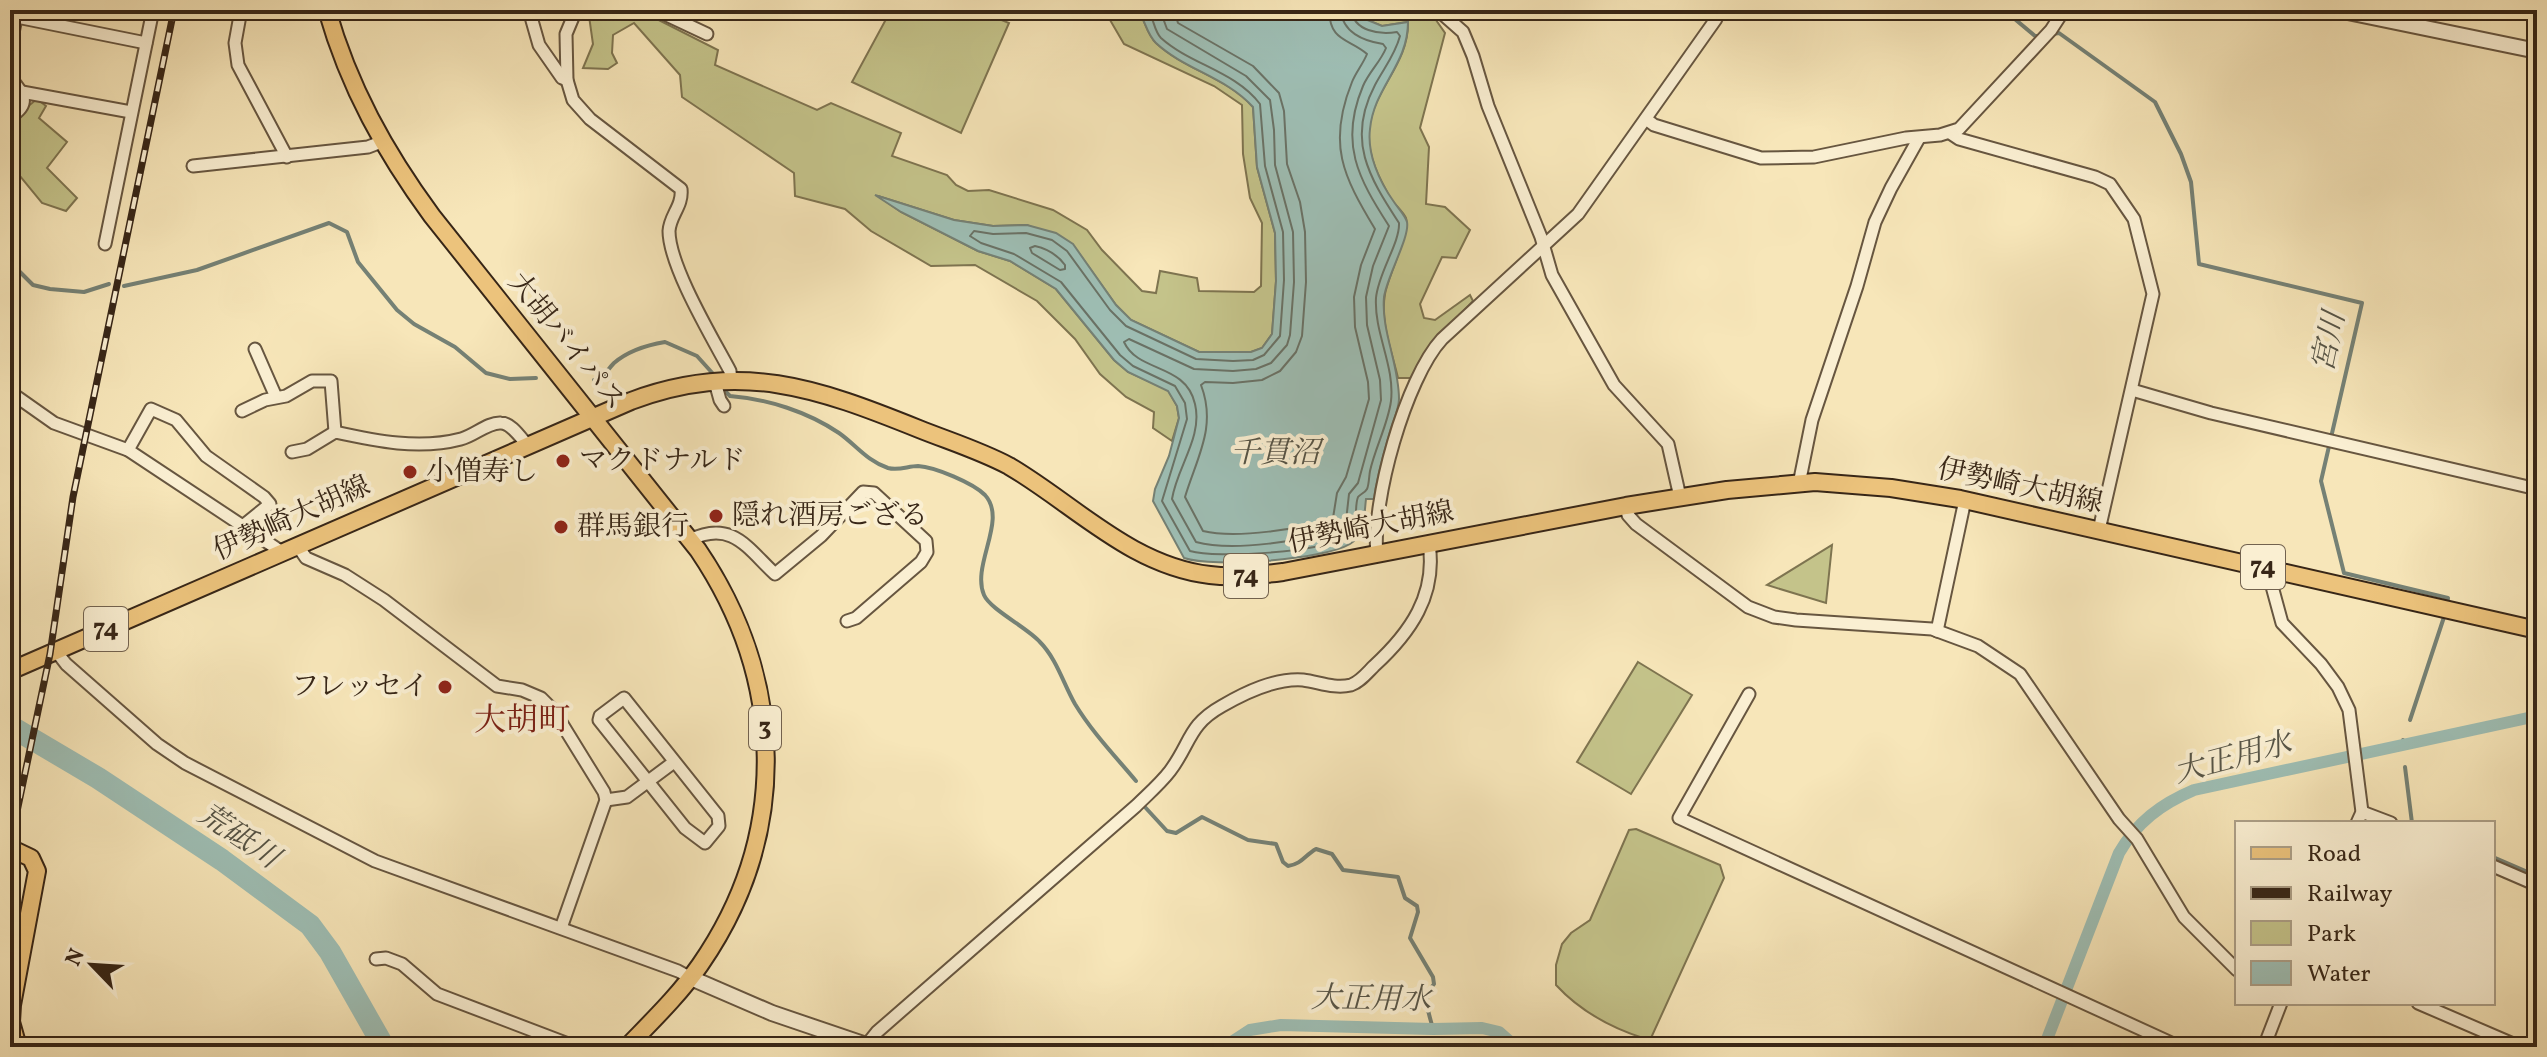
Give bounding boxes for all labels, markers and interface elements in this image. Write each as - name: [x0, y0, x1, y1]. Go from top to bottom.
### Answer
- street label: 大胡バイパス: [498, 265, 634, 419]
- water label: 宮川: [2303, 305, 2357, 376]
- water label: 千貫沼: [1230, 433, 1325, 475]
- place label: マクドナルド: [579, 442, 746, 481]
- street label: 伊勢崎大胡線: [1934, 450, 2106, 524]
- marker: マクドナルド: [554, 452, 572, 470]
- place label: 小僧寿し: [426, 453, 538, 492]
- marker: 小僧寿し: [401, 463, 419, 481]
- street label: 伊勢崎大胡線: [207, 467, 377, 571]
- street label: 伊勢崎大胡線: [1285, 493, 1457, 563]
- place label: 隠れ酒房ござる: [732, 497, 928, 536]
- marker: 隠れ酒房ござる: [707, 507, 725, 525]
- place label: 群馬銀行: [577, 508, 689, 547]
- marker: 群馬銀行: [552, 518, 570, 536]
- road number: 74: [2241, 545, 2285, 589]
- road number: 74: [1224, 554, 1268, 598]
- road number: 74: [84, 607, 128, 651]
- place label: フレッセイ: [291, 668, 429, 707]
- marker: フレッセイ: [436, 678, 454, 696]
- district label: 大胡町: [474, 700, 570, 744]
- road number: 3: [749, 706, 781, 750]
- water label: 大正用水: [2170, 722, 2299, 795]
- water label: 荒砥川: [189, 794, 290, 881]
- legend: [2235, 821, 2495, 1005]
- text: Road: [2307, 838, 2361, 872]
- text: Railway: [2307, 878, 2393, 912]
- text: Park: [2307, 918, 2356, 952]
- north arrow: [52, 925, 132, 1005]
- text: N: [59, 944, 94, 971]
- text: Water: [2307, 958, 2371, 992]
- water label: 大正用水: [1311, 978, 1434, 1022]

